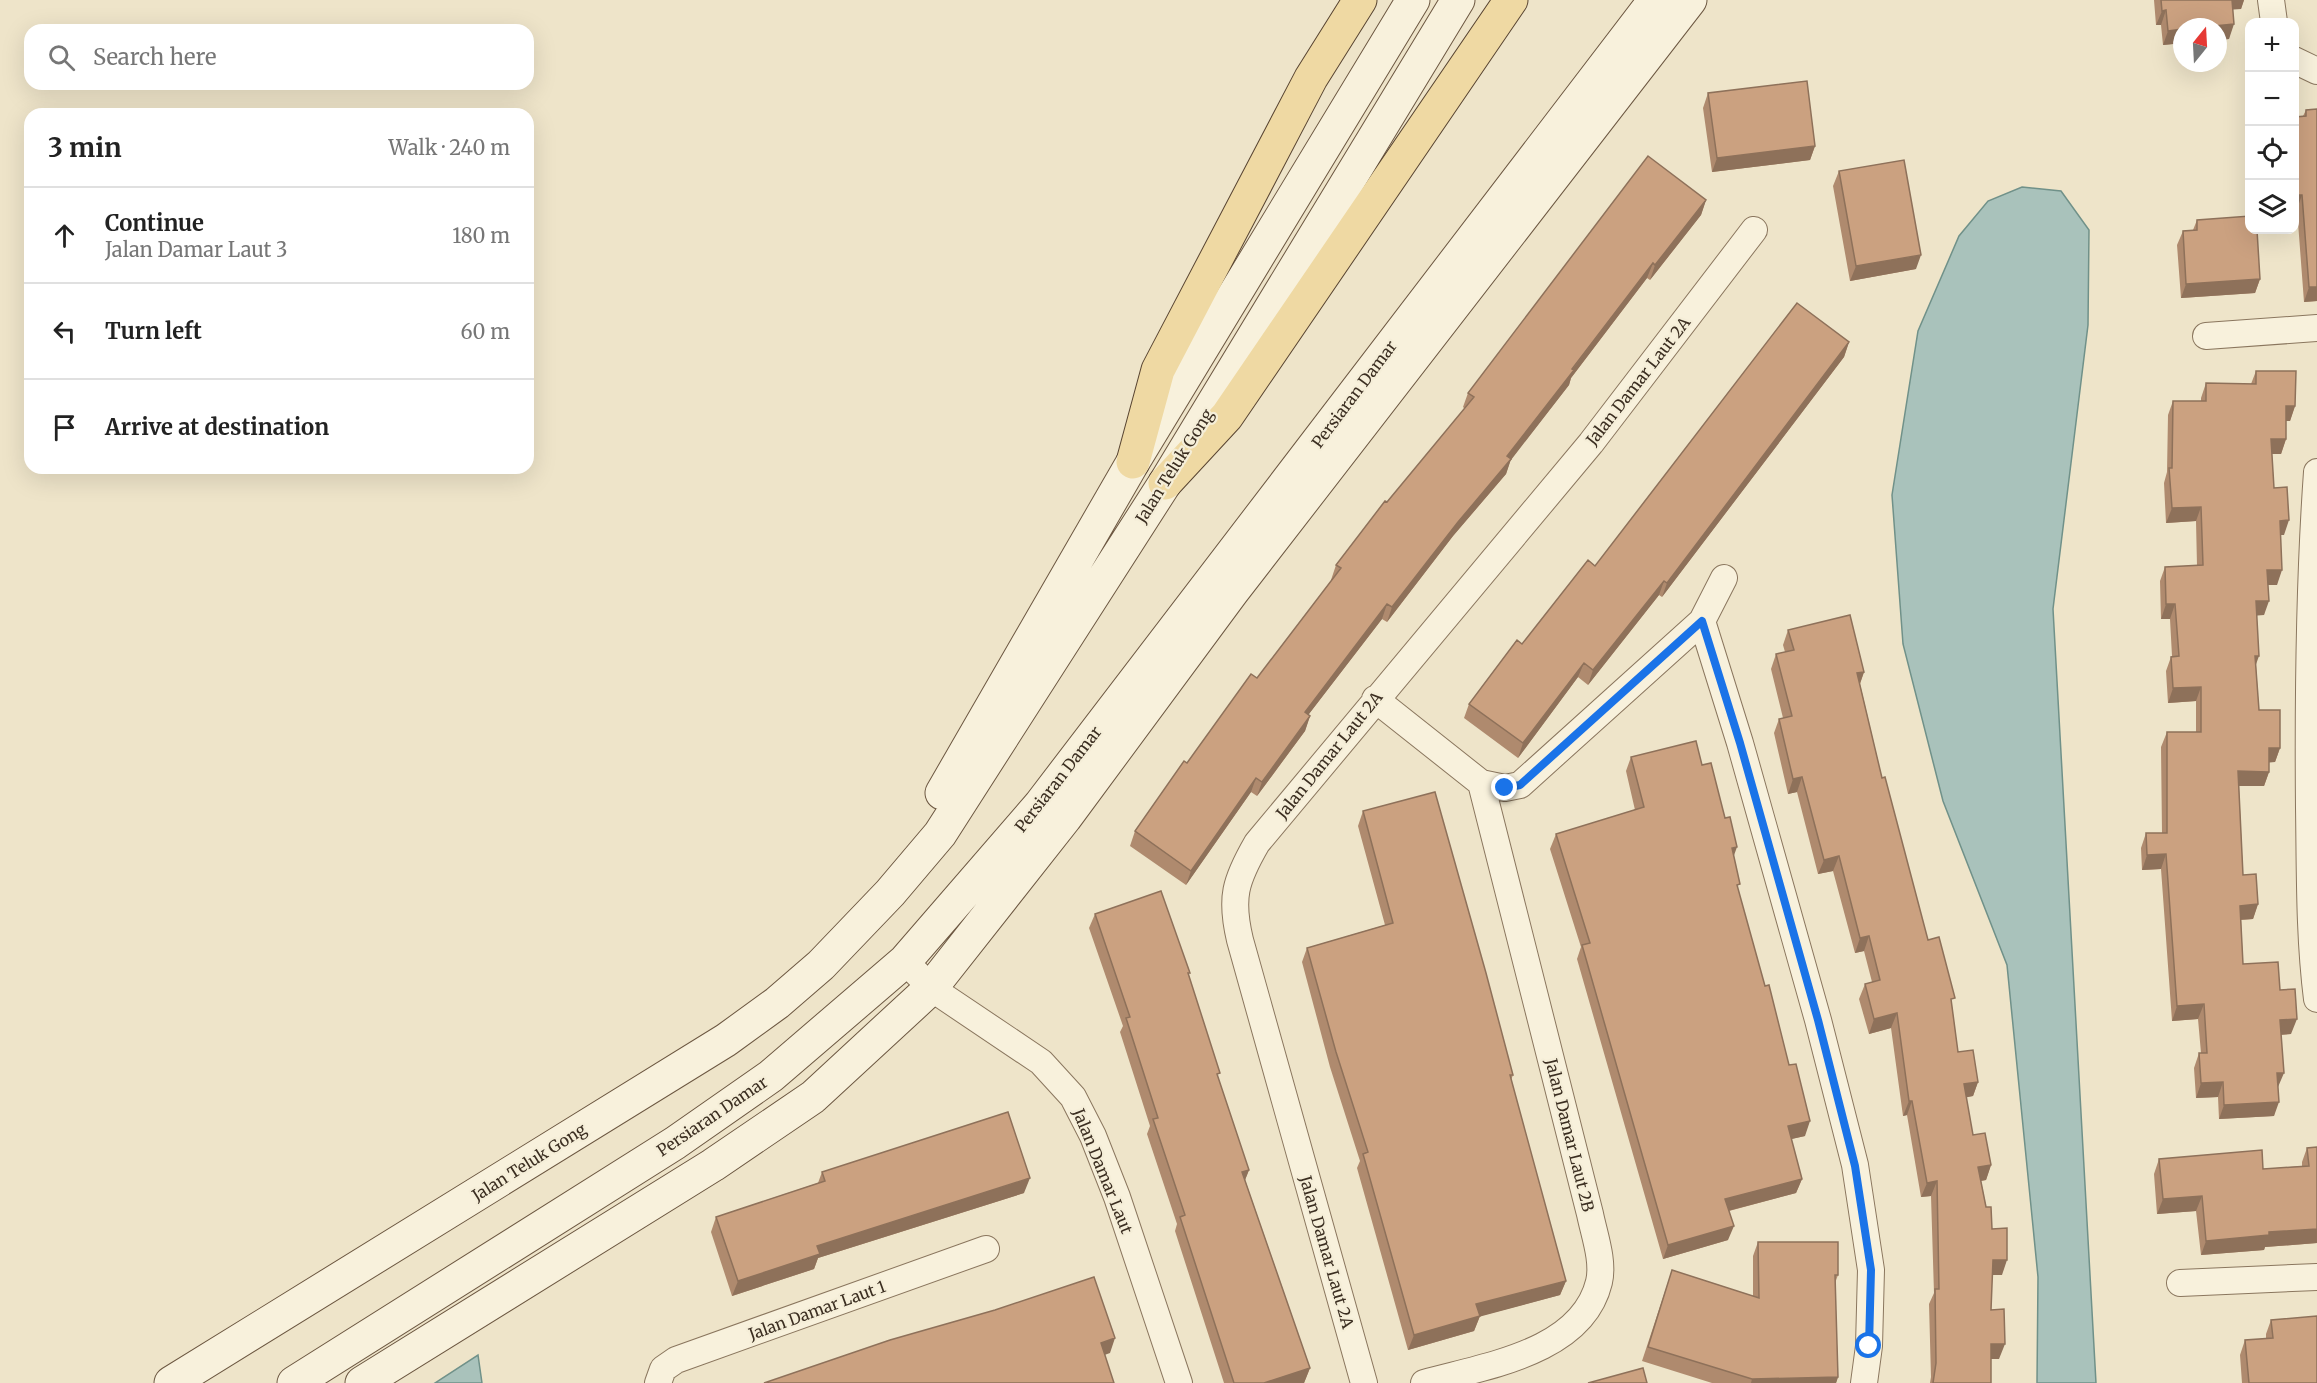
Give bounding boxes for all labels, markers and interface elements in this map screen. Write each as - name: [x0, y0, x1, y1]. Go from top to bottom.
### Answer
- north arrow: [2173, 18, 2227, 72]
- map controls: [2245, 18, 2299, 234]
- button: +: [2245, 18, 2299, 72]
- search box: [24, 24, 534, 90]
- icon: search: [45, 41, 78, 74]
- text: Search here: [93, 43, 216, 71]
- button: −: [2245, 72, 2299, 126]
- button: locate: [2245, 126, 2299, 180]
- text: 3 min: [48, 131, 122, 164]
- text: Walk · 240 m: [389, 135, 510, 160]
- button: layers: [2245, 180, 2299, 234]
- text: Continue: [105, 209, 204, 237]
- icon: ahead: [48, 219, 81, 252]
- text: 180 m: [452, 223, 510, 248]
- text: Jalan Damar Laut 3: [105, 237, 288, 262]
- street label: Jalan Damar Laut 2A: [1581, 312, 1695, 450]
- icon: left: [48, 315, 81, 348]
- text: Turn left: [105, 317, 202, 345]
- text: 60 m: [460, 319, 510, 344]
- street label: Persiaran Damar: [1307, 336, 1401, 452]
- street label: Jalan Teluk Gong: [1130, 405, 1217, 528]
- icon: arrive: [48, 411, 81, 444]
- text: Arrive at destination: [105, 413, 329, 441]
- street label: Jalan Damar Laut 2A: [1271, 687, 1387, 823]
- street label: Persiaran Damar: [1010, 722, 1106, 836]
- route end: [1491, 774, 1517, 800]
- street label: Jalan Damar Laut 2B: [1541, 1055, 1599, 1214]
- street label: Persiaran Damar: [653, 1072, 771, 1160]
- street label: Jalan Damar Laut: [1068, 1105, 1137, 1237]
- street label: Jalan Teluk Gong: [467, 1119, 590, 1206]
- street label: Jalan Damar Laut 2A: [1295, 1172, 1359, 1331]
- street label: Jalan Damar Laut 1: [745, 1276, 888, 1344]
- route start: [1855, 1332, 1881, 1358]

